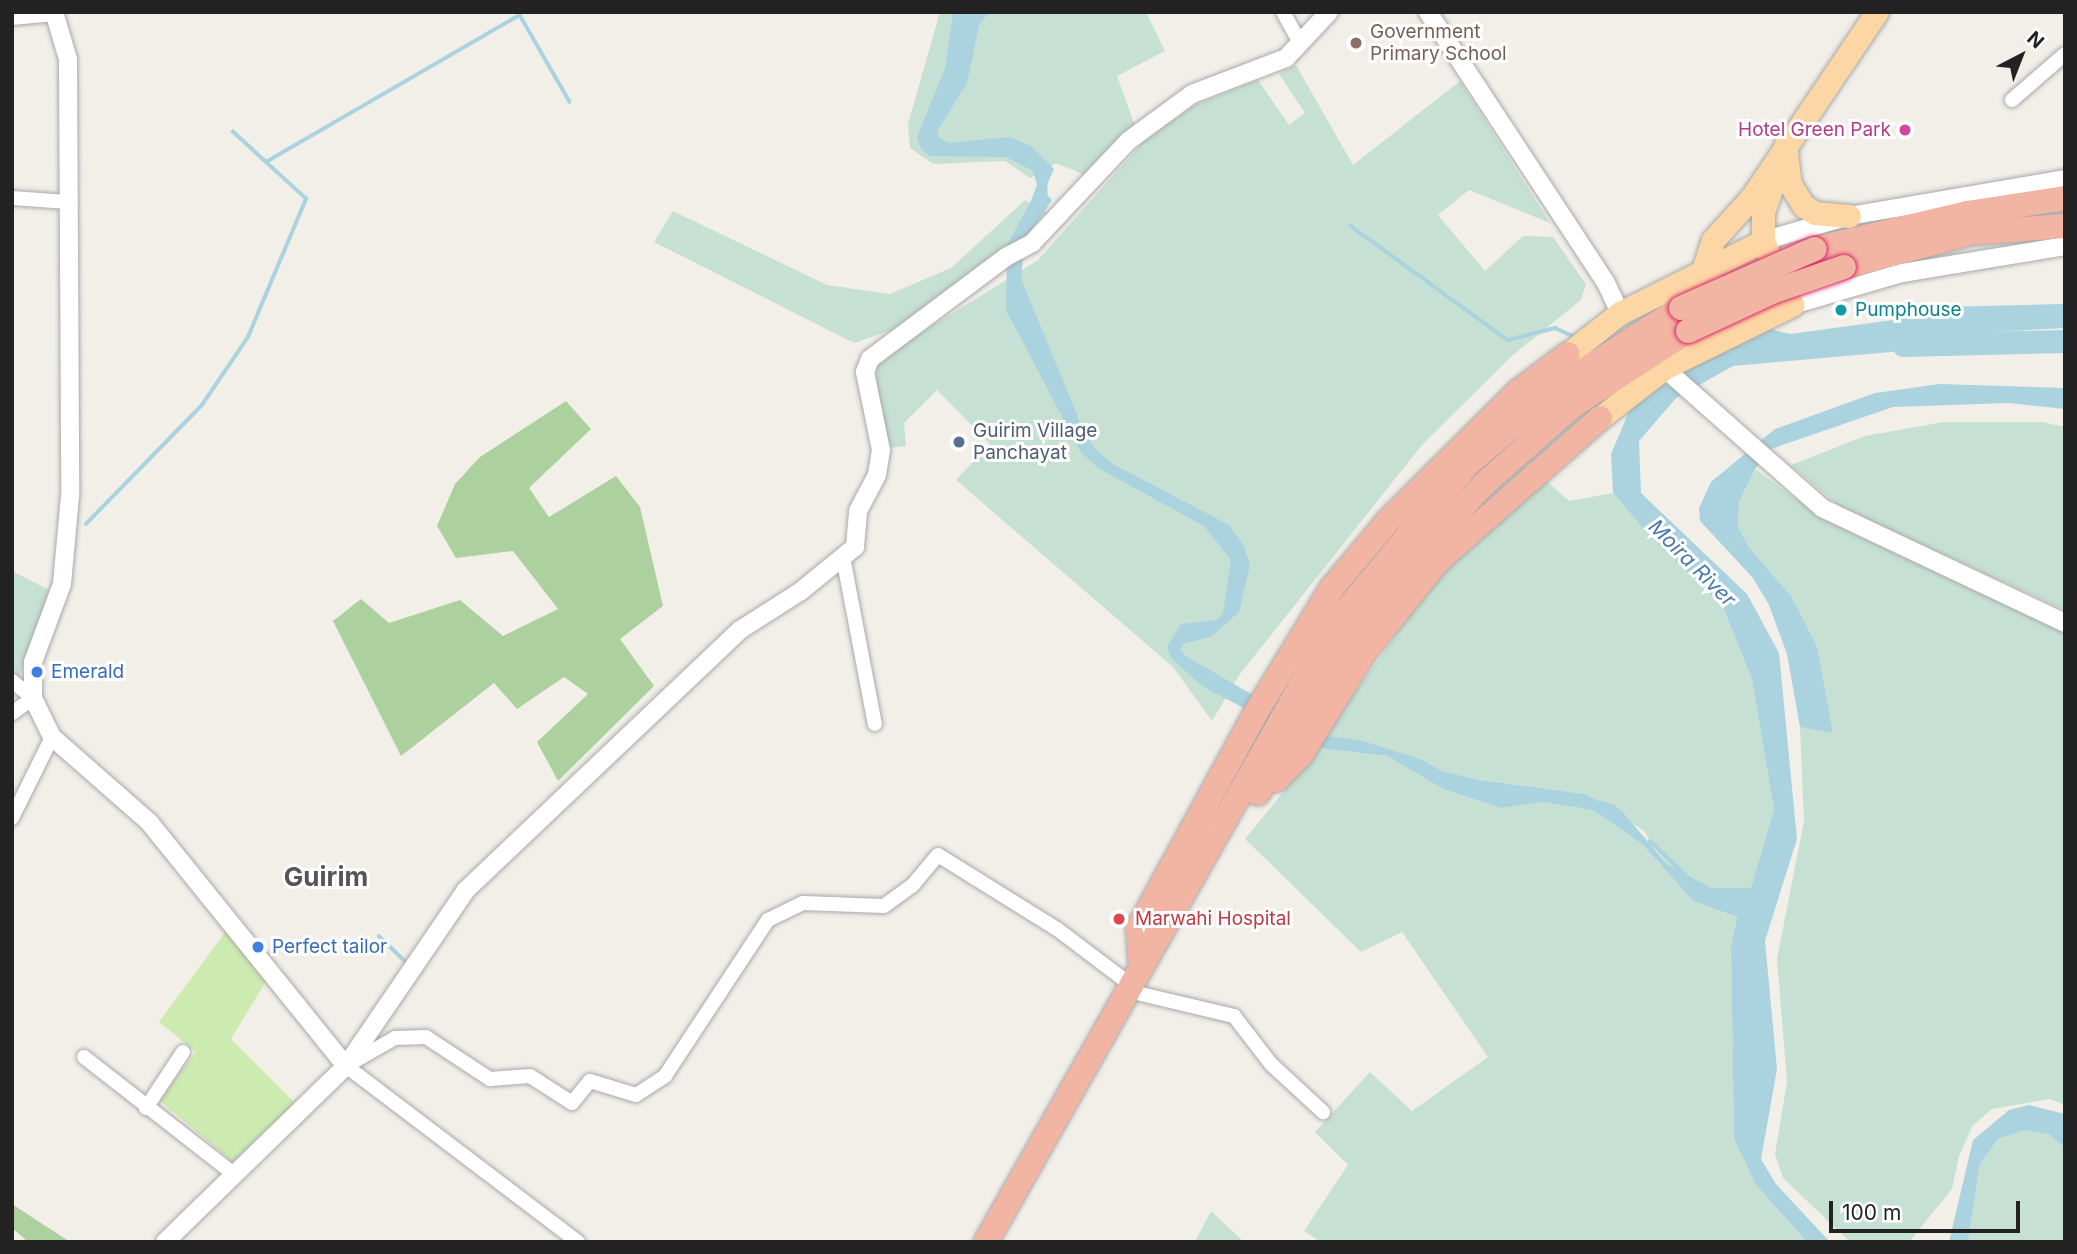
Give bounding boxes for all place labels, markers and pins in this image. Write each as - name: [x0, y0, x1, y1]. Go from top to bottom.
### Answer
- place label: Government Primary School: [1370, 21, 1507, 65]
- marker: Government Primary School: [1348, 35, 1364, 51]
- place label: Hotel Green Park: [1738, 119, 1891, 141]
- marker: Hotel Green Park: [1897, 122, 1913, 138]
- place label: Pumphouse: [1855, 299, 1962, 321]
- marker: Pumphouse: [1833, 302, 1849, 318]
- place label: Guirim Village Panchayat: [973, 420, 1097, 464]
- marker: Guirim Village Panchayat: [951, 434, 967, 450]
- place label: Emerald: [51, 661, 124, 683]
- marker: Emerald: [29, 664, 45, 680]
- place label: Marwahi Hospital: [1135, 908, 1291, 930]
- marker: Marwahi Hospital: [1109, 909, 1129, 929]
- place label: Perfect tailor: [272, 936, 387, 958]
- marker: Perfect tailor: [250, 939, 266, 955]

